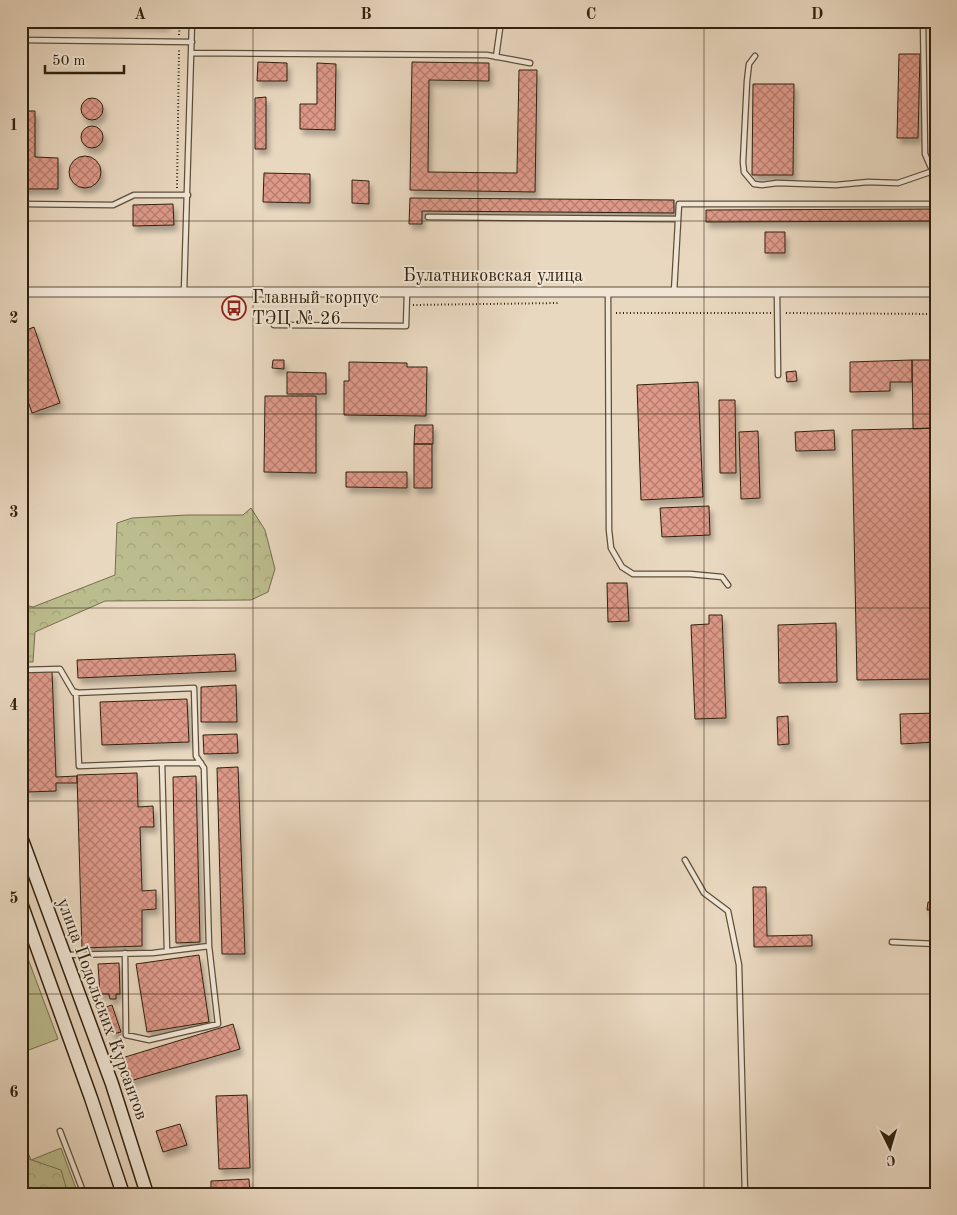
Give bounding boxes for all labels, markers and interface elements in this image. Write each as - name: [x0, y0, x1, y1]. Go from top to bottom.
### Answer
- text: A: [134, 7, 146, 23]
- text: B: [360, 7, 372, 23]
- text: C: [586, 7, 596, 23]
- text: D: [811, 7, 823, 23]
- scale bar: [45, 42, 124, 74]
- text: 50 m: [52, 54, 86, 69]
- text: 1: [9, 118, 19, 134]
- street label: Булатниковская улица: [403, 267, 583, 285]
- place label: Главный корпус ТЭЦ № 26: [252, 289, 379, 328]
- bus stop icon: Главный корпус ТЭЦ № 26: [221, 295, 247, 321]
- text: 2: [9, 311, 19, 327]
- text: 3: [9, 505, 19, 521]
- text: 4: [9, 698, 19, 714]
- text: 5: [9, 891, 19, 907]
- street label: улица Подольских Курсантов: [53, 896, 151, 1122]
- text: 6: [9, 1085, 19, 1101]
- north arrow: [864, 1122, 914, 1172]
- text: С: [886, 1153, 896, 1167]

